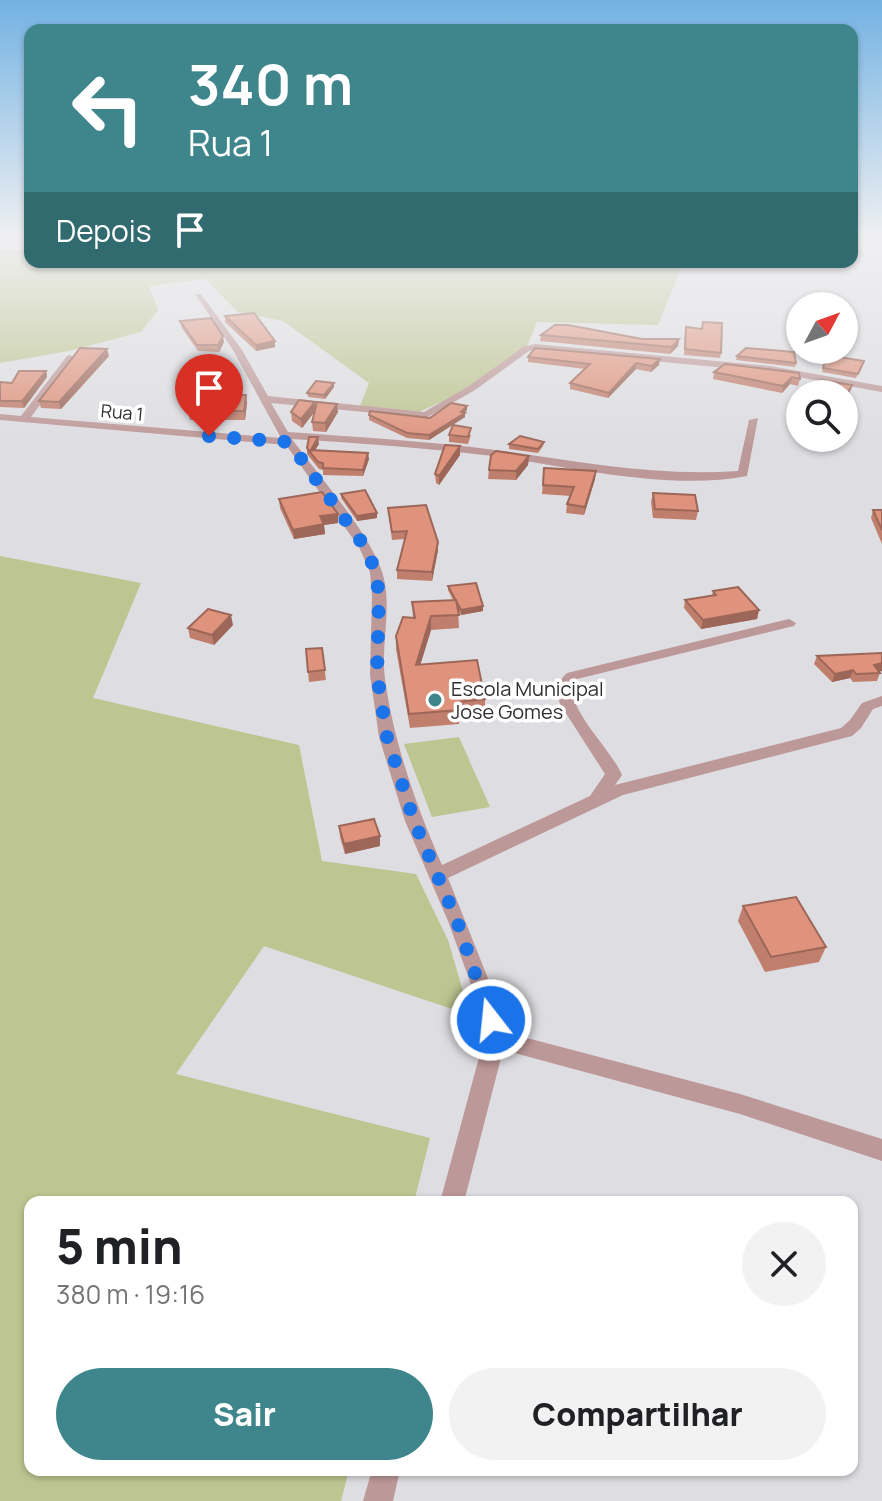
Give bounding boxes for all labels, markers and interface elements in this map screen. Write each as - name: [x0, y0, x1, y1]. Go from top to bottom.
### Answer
- text: 340 m: [188, 45, 353, 122]
- icon: left: [56, 56, 160, 160]
- text: Rua 1: [188, 118, 273, 167]
- icon: arrive: [168, 208, 212, 252]
- text: Depois: [56, 210, 152, 251]
- north arrow: [786, 292, 858, 364]
- map controls: [786, 292, 858, 452]
- pin: [175, 354, 243, 436]
- icon: arrive: [187, 366, 231, 410]
- button: search: [786, 380, 858, 452]
- street label: Rua 1: [100, 398, 144, 426]
- place label: Escola Municipal Jose Gomes: [451, 675, 604, 725]
- marker: Escola Municipal Jose Gomes: [426, 691, 444, 709]
- position arrow: [449, 978, 533, 1062]
- text: 5 min: [56, 1213, 183, 1278]
- button: close: [742, 1222, 826, 1306]
- text: 380 m · 19:16: [56, 1276, 205, 1312]
- button: Sair: [56, 1368, 433, 1460]
- button: Compartilhar: [449, 1368, 826, 1460]

